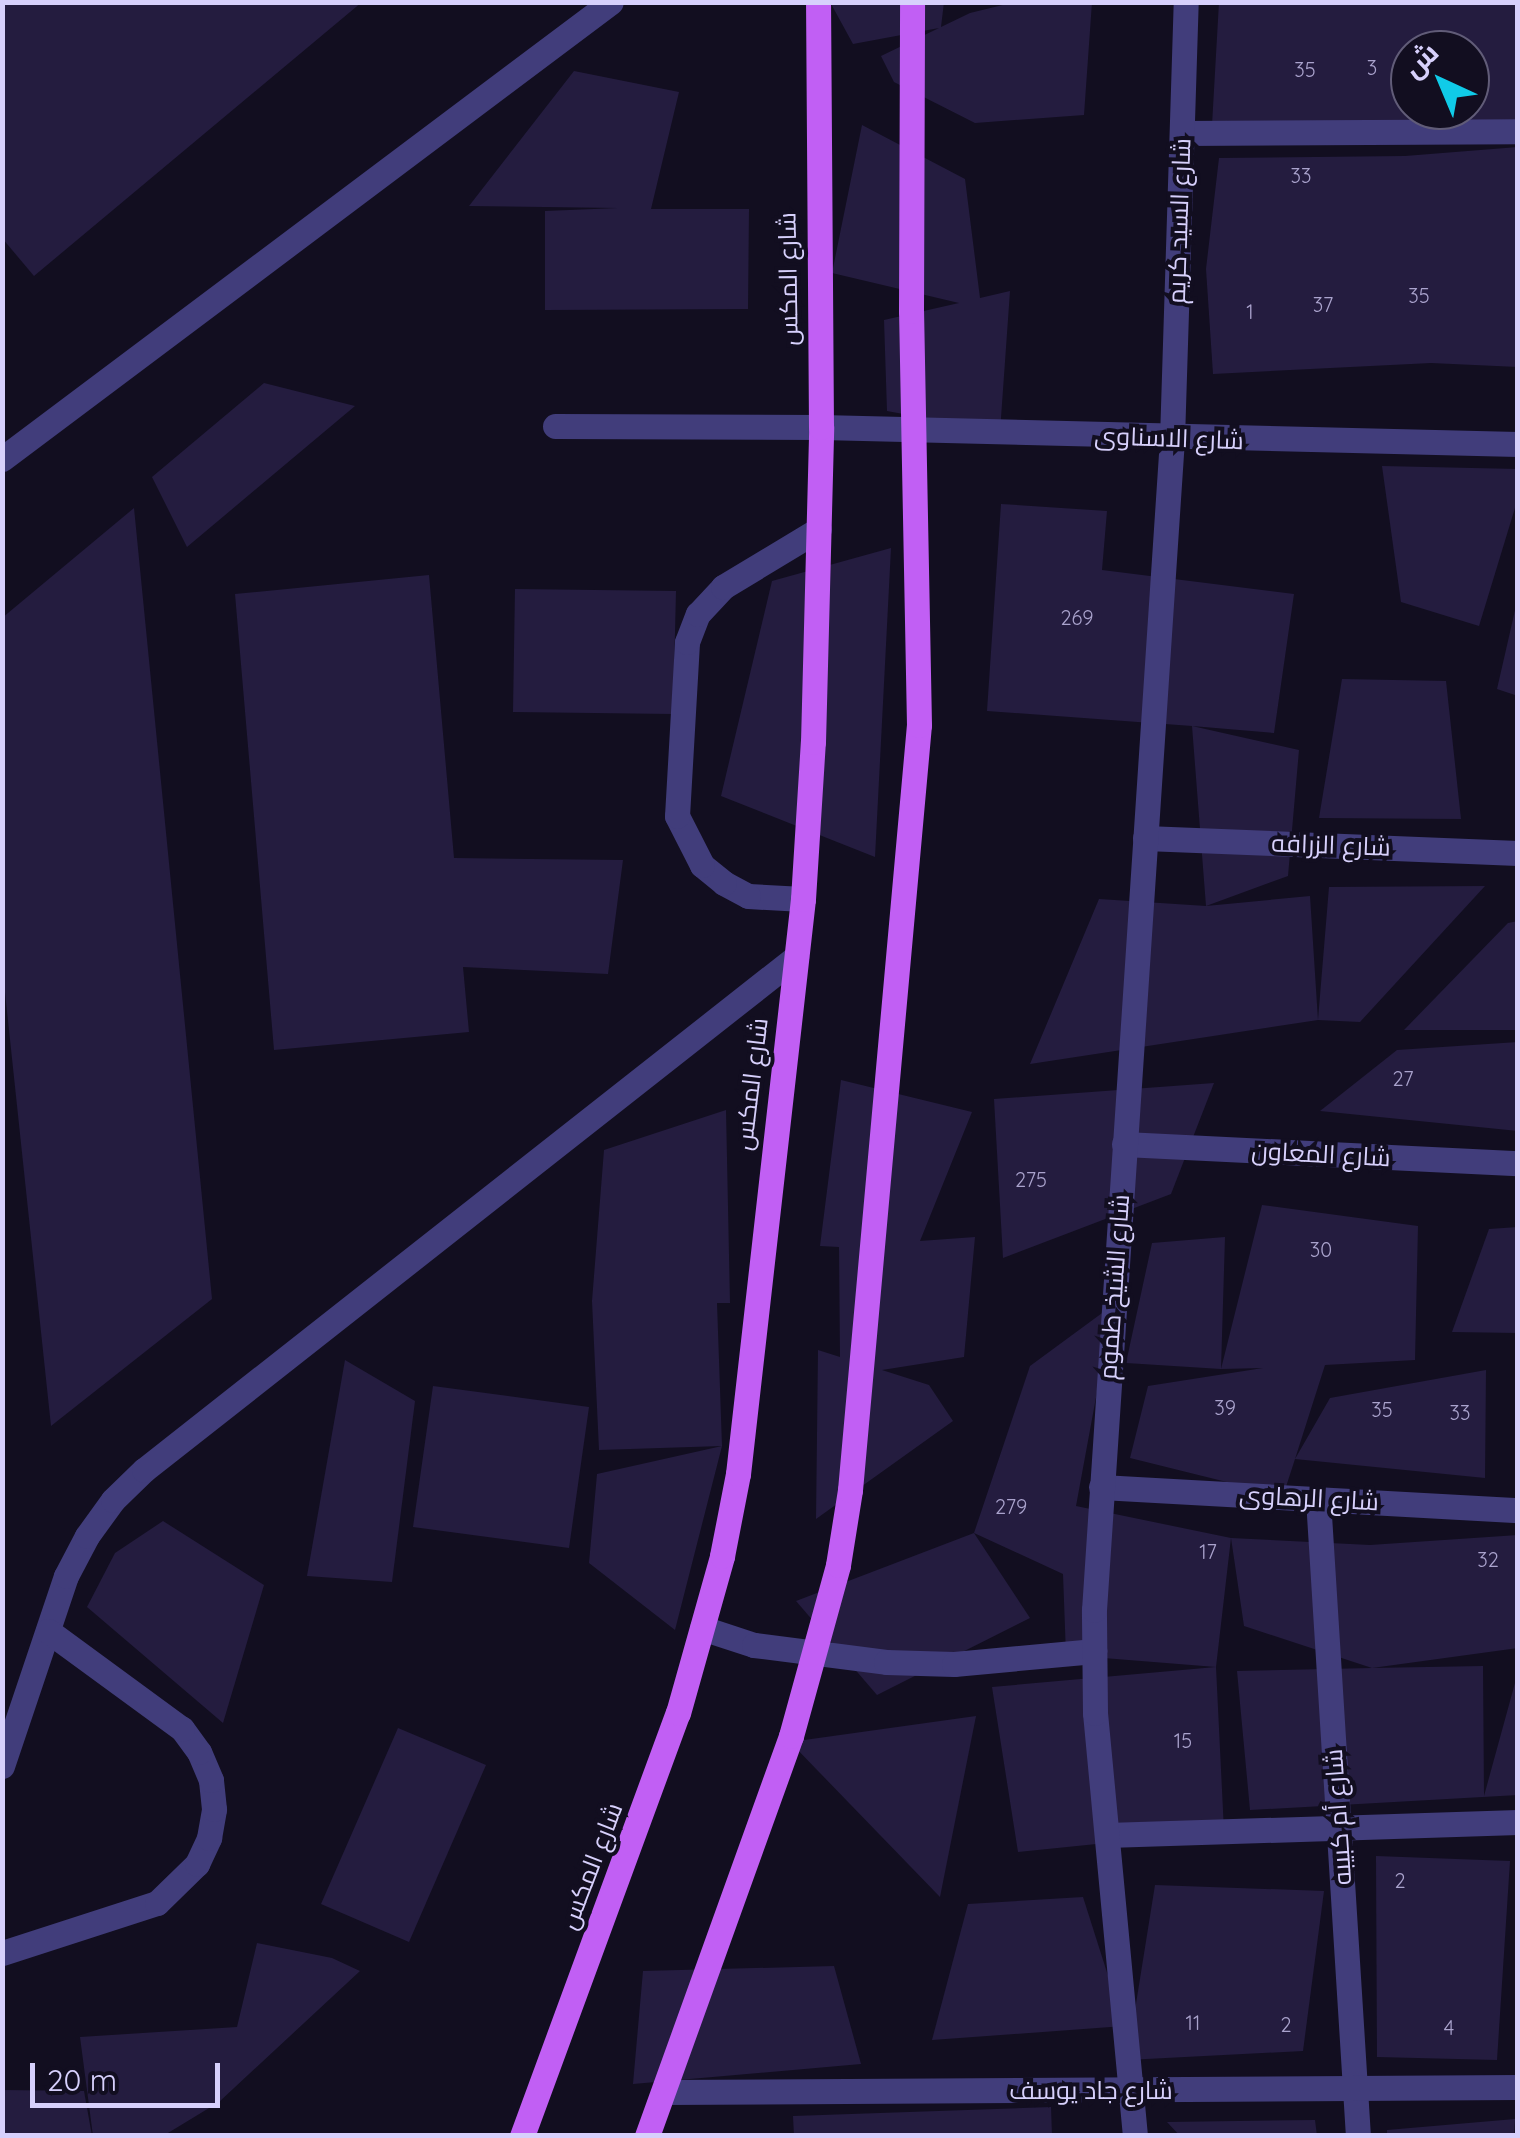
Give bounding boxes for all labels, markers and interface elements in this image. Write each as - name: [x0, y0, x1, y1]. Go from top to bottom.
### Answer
- north arrow: [1390, 30, 1490, 130]
- text: ش: [1395, 34, 1445, 85]
- house number: 3: [1367, 55, 1377, 79]
- house number: 35: [1294, 57, 1316, 81]
- street label: شارع السيد كريم: [1161, 137, 1197, 305]
- house number: 33: [1291, 163, 1311, 187]
- street label: شارع المكس: [772, 212, 804, 346]
- house number: 35: [1408, 283, 1430, 307]
- house number: 37: [1313, 292, 1333, 316]
- house number: 1: [1246, 299, 1254, 323]
- street label: شارع الاسناوى: [1094, 420, 1244, 456]
- house number: 269: [1061, 605, 1093, 629]
- street label: شارع الزرافه: [1271, 828, 1391, 862]
- street label: شارع المكس: [728, 1016, 774, 1152]
- house number: 27: [1393, 1066, 1413, 1090]
- street label: شارع المعاون: [1251, 1135, 1391, 1173]
- house number: 275: [1015, 1167, 1047, 1191]
- street label: شارع الشيخ طموم: [1093, 1193, 1135, 1381]
- house number: 30: [1310, 1237, 1332, 1261]
- house number: 39: [1214, 1395, 1236, 1419]
- house number: 35: [1371, 1397, 1393, 1421]
- house number: 33: [1450, 1400, 1470, 1424]
- street label: شارع الرهاوى: [1238, 1479, 1380, 1517]
- house number: 279: [995, 1494, 1027, 1518]
- house number: 17: [1199, 1539, 1217, 1563]
- house number: 32: [1477, 1547, 1499, 1571]
- house number: 15: [1174, 1728, 1192, 1752]
- street label: شارع أم كبيبه: [1318, 1748, 1358, 1886]
- street label: شارع المكس: [553, 1798, 629, 1934]
- house number: 2: [1394, 1868, 1406, 1892]
- house number: 11: [1186, 2010, 1200, 2034]
- house number: 2: [1280, 2012, 1292, 2036]
- house number: 4: [1444, 2015, 1454, 2039]
- scale bar: [35, 2043, 225, 2105]
- text: 20 m: [47, 2061, 117, 2099]
- street label: شارع جاد يوسف: [1009, 2075, 1173, 2105]

